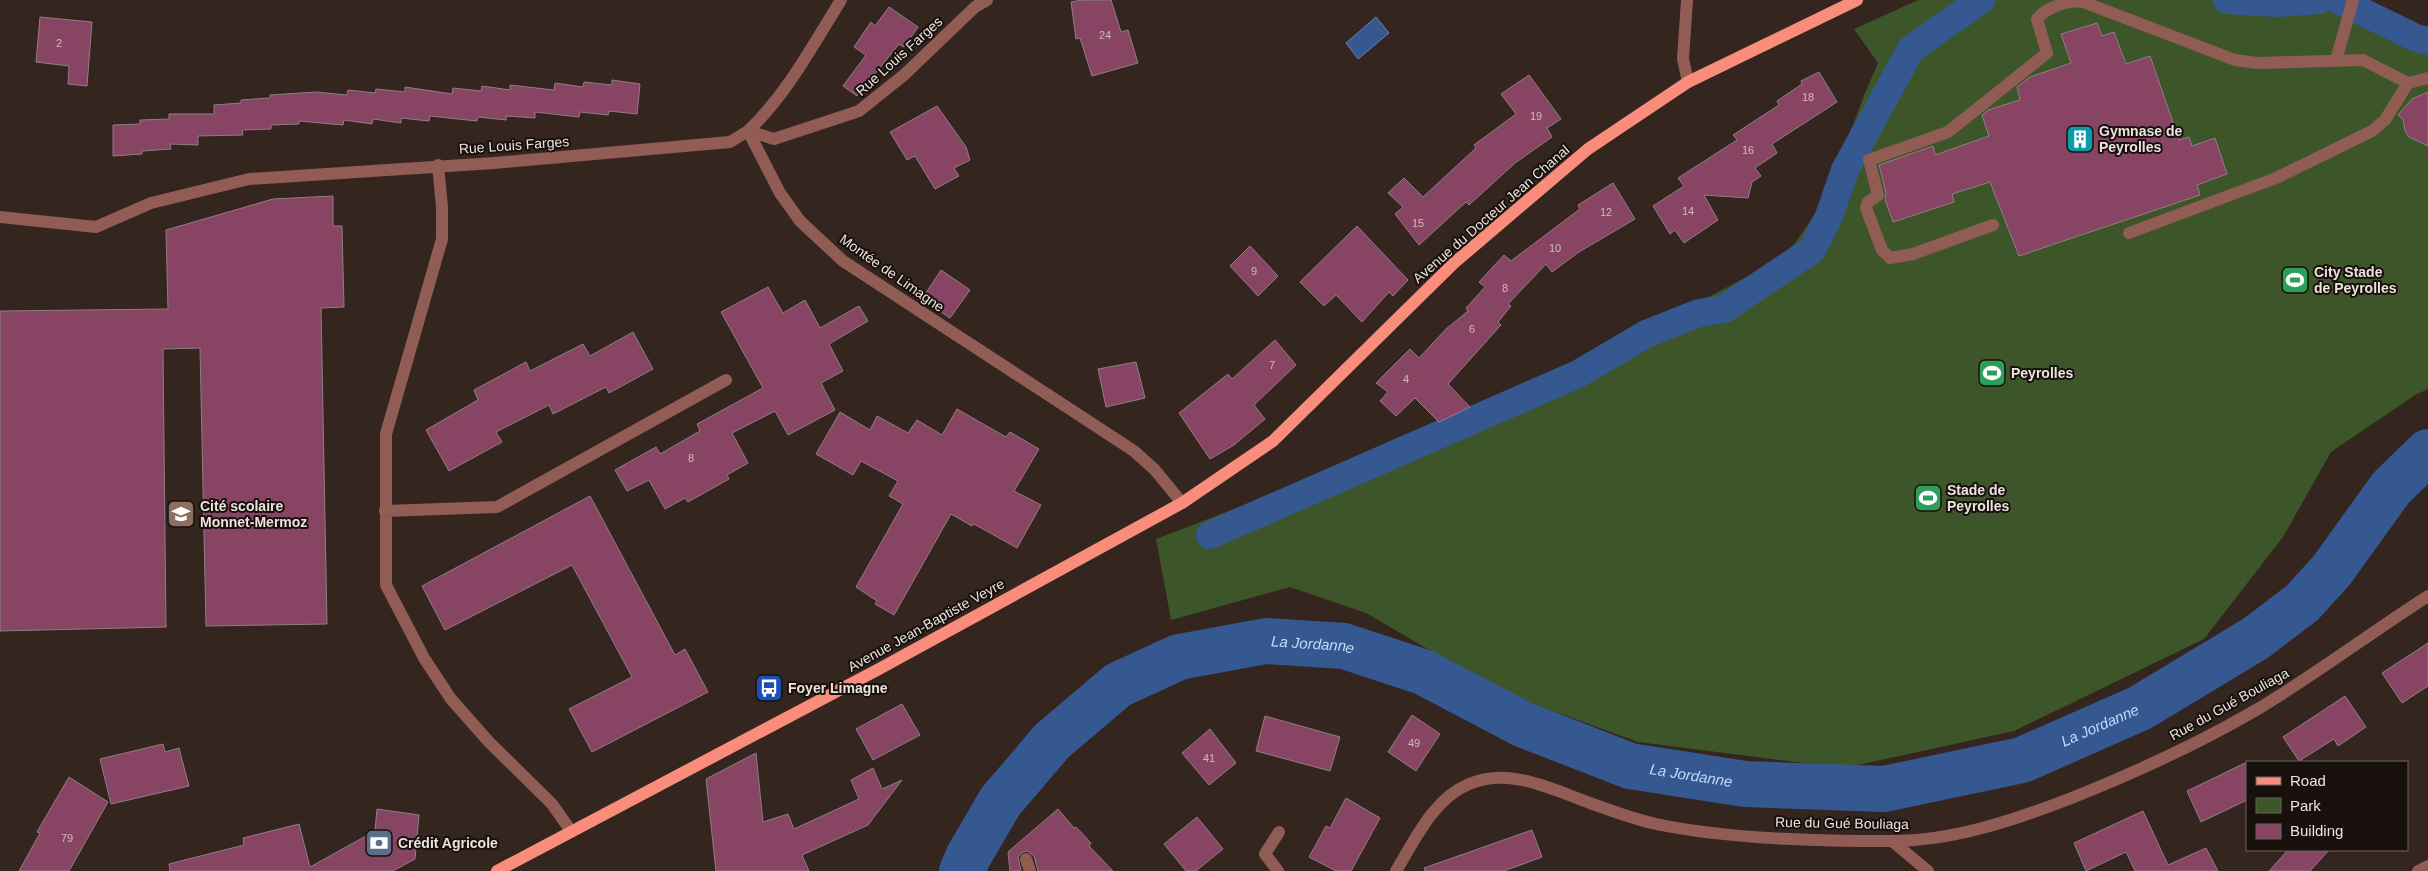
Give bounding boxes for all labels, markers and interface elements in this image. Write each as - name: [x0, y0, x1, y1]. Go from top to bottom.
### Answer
- street label: Rue Louis Farges: [853, 13, 945, 99]
- house number: 24: [1099, 29, 1111, 41]
- house number: 2: [56, 37, 62, 49]
- house number: 18: [1802, 91, 1814, 103]
- house number: 19: [1530, 110, 1542, 122]
- place label: Gymnase de Peyrolles: [2099, 123, 2182, 155]
- building icon: Gymnase de Peyrolles: [2065, 124, 2095, 154]
- street label: Rue Louis Farges: [458, 133, 570, 157]
- street label: Avenue du Docteur Jean Chanal: [1409, 142, 1573, 286]
- house number: 16: [1742, 144, 1754, 156]
- house number: 14: [1682, 205, 1694, 217]
- house number: 12: [1600, 206, 1612, 218]
- house number: 15: [1412, 217, 1424, 229]
- street label: Montée de Limagne: [837, 231, 947, 315]
- house number: 10: [1549, 242, 1561, 254]
- place label: City Stade de Peyrolles: [2314, 264, 2397, 296]
- house number: 9: [1251, 265, 1257, 277]
- sports icon: City Stade de Peyrolles: [2280, 265, 2310, 295]
- house number: 8: [1502, 282, 1508, 294]
- house number: 6: [1469, 323, 1475, 335]
- sports icon: Peyrolles: [1977, 358, 2007, 388]
- house number: 7: [1269, 359, 1275, 371]
- place label: Peyrolles: [2011, 365, 2073, 381]
- house number: 4: [1403, 373, 1409, 385]
- house number: 8: [688, 452, 694, 464]
- place label: Stade de Peyrolles: [1947, 482, 2009, 514]
- sports icon: Stade de Peyrolles: [1913, 483, 1943, 513]
- place label: Cité scolaire Monnet-Mermoz: [200, 498, 307, 530]
- school or university icon: Cité scolaire Monnet-Mermoz: [166, 499, 196, 529]
- street label: Avenue Jean-Baptiste Veyre: [845, 575, 1007, 675]
- water label: La Jordanne: [1271, 632, 1357, 657]
- street label: Rue du Gué Bouliaga: [2167, 664, 2292, 743]
- bus stop icon: Foyer Limagne: [754, 673, 784, 703]
- place label: Foyer Limagne: [788, 680, 888, 696]
- water label: La Jordanne: [2058, 701, 2141, 750]
- house number: 49: [1408, 737, 1420, 749]
- house number: 41: [1203, 752, 1215, 764]
- water label: La Jordanne: [1649, 760, 1734, 790]
- legend: [2246, 761, 2408, 851]
- text: Road: [2290, 772, 2326, 789]
- text: Park: [2290, 797, 2321, 814]
- street label: Rue du Gué Bouliaga: [1775, 814, 1909, 832]
- text: Building: [2290, 822, 2343, 839]
- bank icon: Crédit Agricole: [364, 828, 394, 858]
- house number: 79: [61, 832, 73, 844]
- place label: Crédit Agricole: [398, 835, 498, 851]

